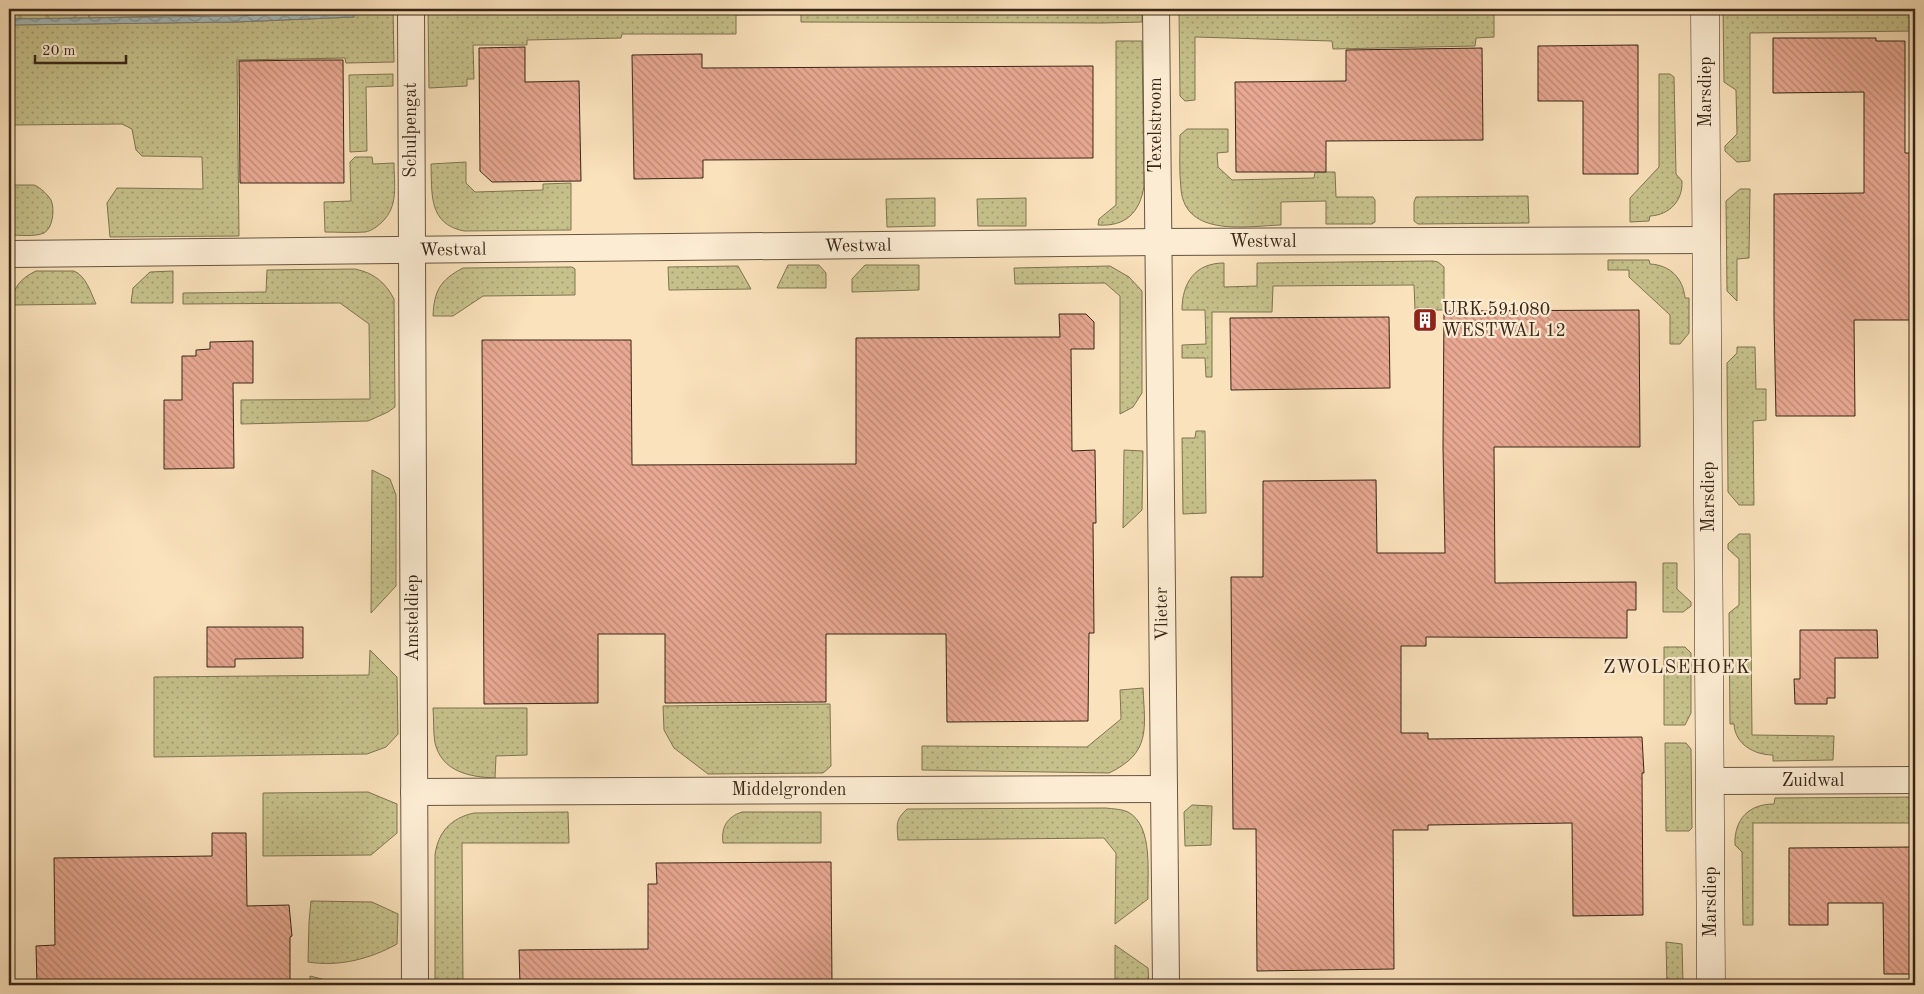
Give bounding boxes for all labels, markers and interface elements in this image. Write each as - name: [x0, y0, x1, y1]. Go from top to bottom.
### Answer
- scale bar: [35, 32, 126, 64]
- text: 20 m: [42, 44, 76, 59]
- street label: Marsdiep: [1697, 56, 1715, 128]
- street label: Texelstroom: [1147, 77, 1165, 173]
- street label: Schulpengat: [402, 82, 420, 178]
- street label: Westwal: [1229, 233, 1297, 251]
- street label: Westwal: [824, 236, 892, 256]
- street label: Westwal: [419, 240, 487, 260]
- place label: URK.591080 WESTWAL 12: [1442, 301, 1566, 340]
- building icon: URK.591080 WESTWAL 12: [1412, 307, 1438, 333]
- street label: Marsdiep: [1700, 461, 1718, 533]
- street label: Amsteldiep: [404, 574, 422, 662]
- street label: Vlieter: [1153, 586, 1171, 641]
- district label: ZWOLSEHOEK: [1603, 659, 1751, 678]
- street label: Zuidwal: [1782, 772, 1845, 790]
- street label: Middelgronden: [731, 781, 847, 799]
- street label: Marsdiep: [1702, 866, 1720, 938]

